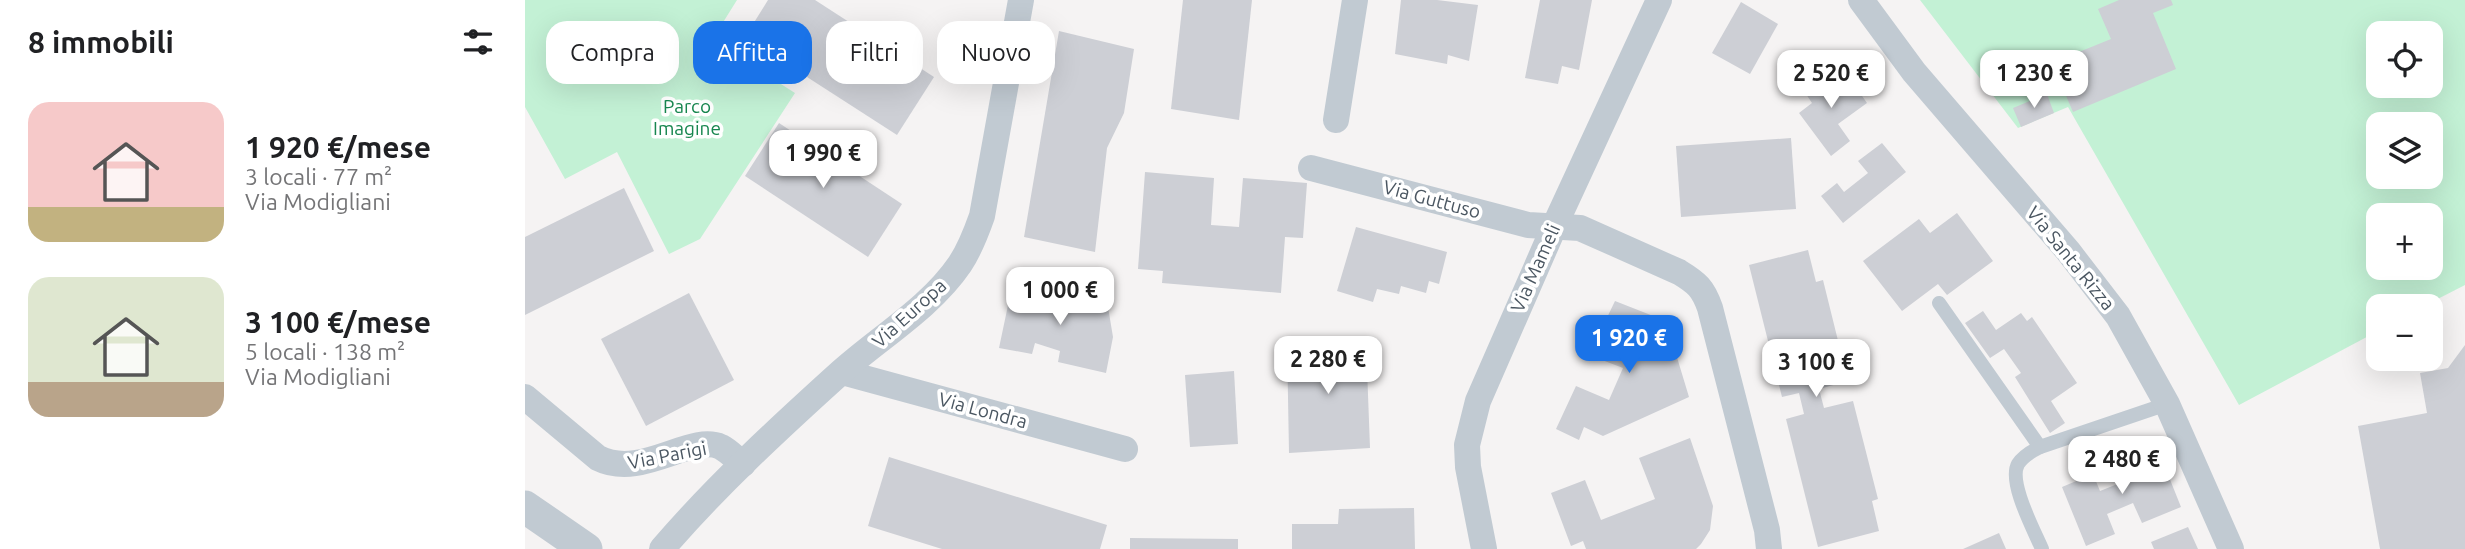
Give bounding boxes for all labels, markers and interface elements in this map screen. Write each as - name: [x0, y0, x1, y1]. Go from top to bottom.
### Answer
- chip: Compra: [546, 21, 679, 84]
- chip: Affitta: [693, 21, 812, 84]
- chip: Filtri: [826, 21, 923, 84]
- chip: Nuovo: [937, 21, 1055, 84]
- map controls: [2366, 21, 2443, 371]
- button: locate: [2366, 21, 2443, 98]
- icon: filters: [459, 23, 497, 61]
- text: 8 immobili: [28, 25, 174, 59]
- pin: 2 520 €: [1766, 50, 1896, 110]
- pin: 1 230 €: [1969, 50, 2099, 110]
- text: 2 520 €: [1793, 60, 1869, 85]
- text: 1 230 €: [1996, 60, 2072, 85]
- park label: Parco Imagine: [653, 95, 721, 139]
- button: layers: [2366, 112, 2443, 189]
- icon: home: [84, 130, 168, 214]
- text: 1 920 €/mese: [245, 130, 431, 164]
- pin: 1 990 €: [758, 130, 888, 190]
- text: 1 990 €: [785, 140, 861, 165]
- text: 3 locali · 77 m²: [245, 164, 392, 189]
- street label: Via Guttuso: [1381, 175, 1483, 223]
- text: Via Modigliani: [245, 189, 391, 214]
- street label: Via Santa Rizza: [2022, 202, 2120, 314]
- button: +: [2366, 203, 2443, 280]
- street label: Via Mameli: [1506, 221, 1564, 315]
- pin: 1 000 €: [995, 268, 1125, 327]
- street label: Via Europa: [867, 274, 951, 352]
- text: 1 000 €: [1022, 277, 1098, 302]
- button: −: [2366, 294, 2443, 371]
- icon: home: [84, 305, 168, 389]
- text: 3 100 €/mese: [245, 305, 431, 339]
- pin: 1 920 €: [1564, 316, 1694, 375]
- text: 1 920 €: [1591, 325, 1667, 350]
- pin: 2 280 €: [1263, 336, 1393, 396]
- text: 5 locali · 138 m²: [245, 339, 405, 364]
- pin: 3 100 €: [1751, 340, 1881, 399]
- text: 2 280 €: [1290, 346, 1366, 371]
- text: 3 100 €: [1778, 349, 1854, 374]
- text: Via Modigliani: [245, 364, 391, 389]
- street label: Via Londra: [936, 388, 1030, 432]
- pin: 2 480 €: [2057, 436, 2187, 496]
- street label: Via Parigi: [626, 437, 708, 473]
- text: 2 480 €: [2084, 446, 2160, 471]

